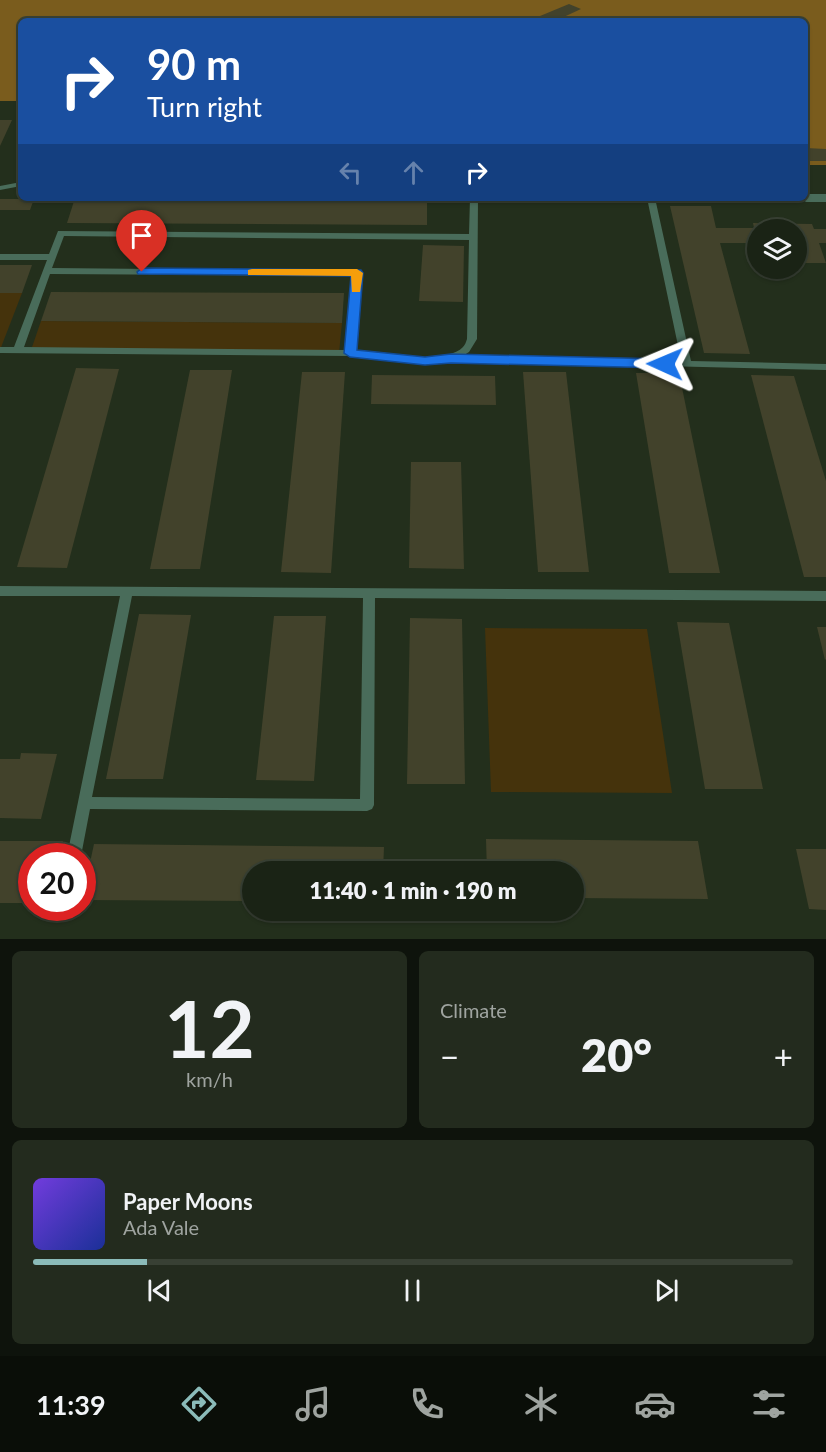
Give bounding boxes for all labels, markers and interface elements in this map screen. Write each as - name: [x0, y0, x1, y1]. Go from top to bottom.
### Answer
- text: 90 m: [147, 39, 241, 89]
- icon: right: [48, 42, 126, 120]
- text: Turn right: [147, 90, 262, 123]
- icon: left: [334, 156, 367, 189]
- icon: ahead: [397, 156, 430, 189]
- icon: right: [460, 156, 493, 189]
- pin: [116, 210, 167, 272]
- icon: arrive: [125, 219, 158, 252]
- map controls: [747, 219, 807, 279]
- button: layers: [747, 219, 807, 279]
- position arrow: [633, 332, 697, 396]
- speed limit sign: 20: [18, 843, 96, 921]
- text: 11:40 · 1 min · 190 m: [310, 877, 516, 904]
- text: 12: [164, 981, 255, 1075]
- text: Climate: [440, 998, 507, 1022]
- text: 20°: [581, 1028, 652, 1082]
- text: −: [440, 1036, 459, 1076]
- text: +: [774, 1036, 793, 1076]
- text: km/h: [186, 1067, 233, 1091]
- text: Paper Moons: [123, 1188, 253, 1215]
- text: Ada Vale: [123, 1215, 199, 1239]
- icon: previous: [143, 1274, 176, 1307]
- icon: pause: [396, 1274, 429, 1307]
- icon: next: [650, 1274, 683, 1307]
- icon: directions: [178, 1383, 220, 1425]
- icon: music: [292, 1383, 334, 1425]
- icon: phone: [406, 1383, 448, 1425]
- icon: climate: [520, 1383, 562, 1425]
- icon: car: [634, 1383, 676, 1425]
- icon: filters: [748, 1383, 790, 1425]
- text: 11:39: [36, 1388, 106, 1421]

